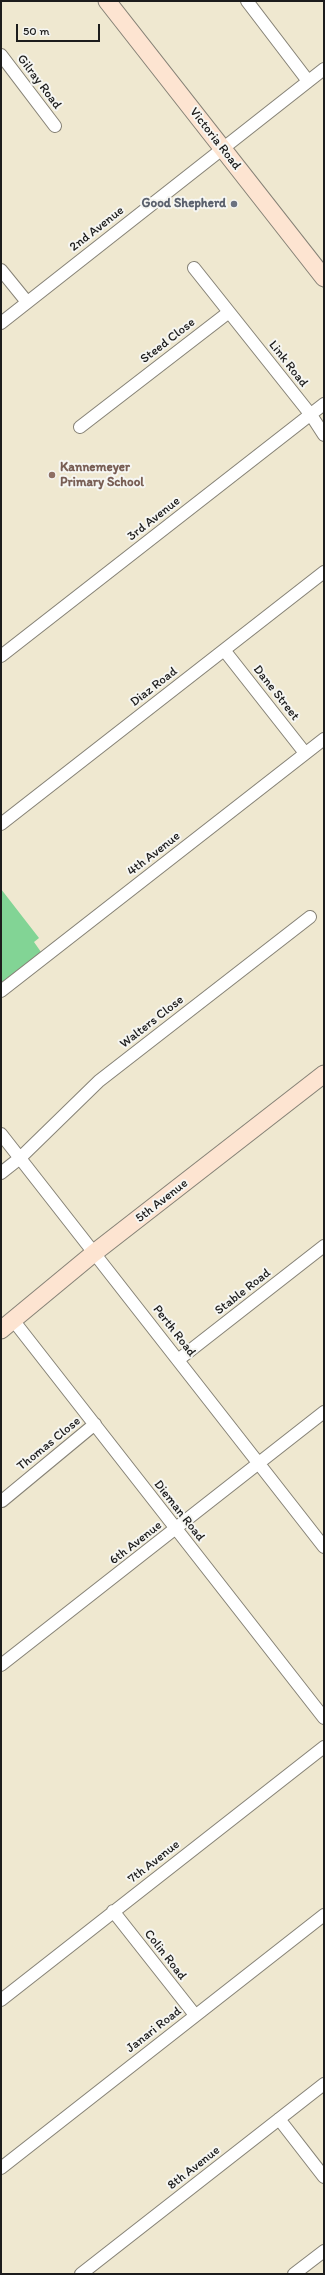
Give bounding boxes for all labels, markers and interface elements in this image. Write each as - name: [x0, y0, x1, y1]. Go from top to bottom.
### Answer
- scale bar: [18, 16, 102, 42]
- text: 50 m: [23, 24, 49, 38]
- street label: Gilray Road: [13, 52, 65, 112]
- street label: Victoria Road: [186, 105, 244, 173]
- place label: Good Shepherd: [142, 196, 226, 212]
- marker: Good Shepherd: [229, 199, 239, 209]
- street label: 2nd Avenue: [67, 203, 127, 255]
- street label: Steed Close: [138, 315, 198, 367]
- street label: Link Road: [265, 338, 311, 390]
- place label: Kannemeyer Primary School: [60, 460, 144, 491]
- marker: Kannemeyer Primary School: [47, 470, 57, 480]
- street label: 3rd Avenue: [124, 494, 184, 544]
- street label: Dane Street: [249, 662, 303, 724]
- street label: Diaz Road: [127, 664, 181, 710]
- street label: 4th Avenue: [124, 828, 184, 880]
- street label: Walters Close: [117, 992, 187, 1052]
- street label: 5th Avenue: [133, 1176, 191, 1226]
- street label: Stable Road: [212, 1265, 274, 1319]
- street label: Perth Road: [149, 1302, 199, 1360]
- street label: Thomas Close: [14, 1414, 84, 1474]
- street label: Dieman Road: [150, 1477, 208, 1545]
- street label: 6th Avenue: [107, 1518, 165, 1568]
- street label: 7th Avenue: [125, 1837, 183, 1887]
- street label: Colin Road: [140, 1927, 190, 1983]
- street label: Janari Road: [123, 2004, 185, 2056]
- street label: 8th Avenue: [165, 2143, 223, 2193]

